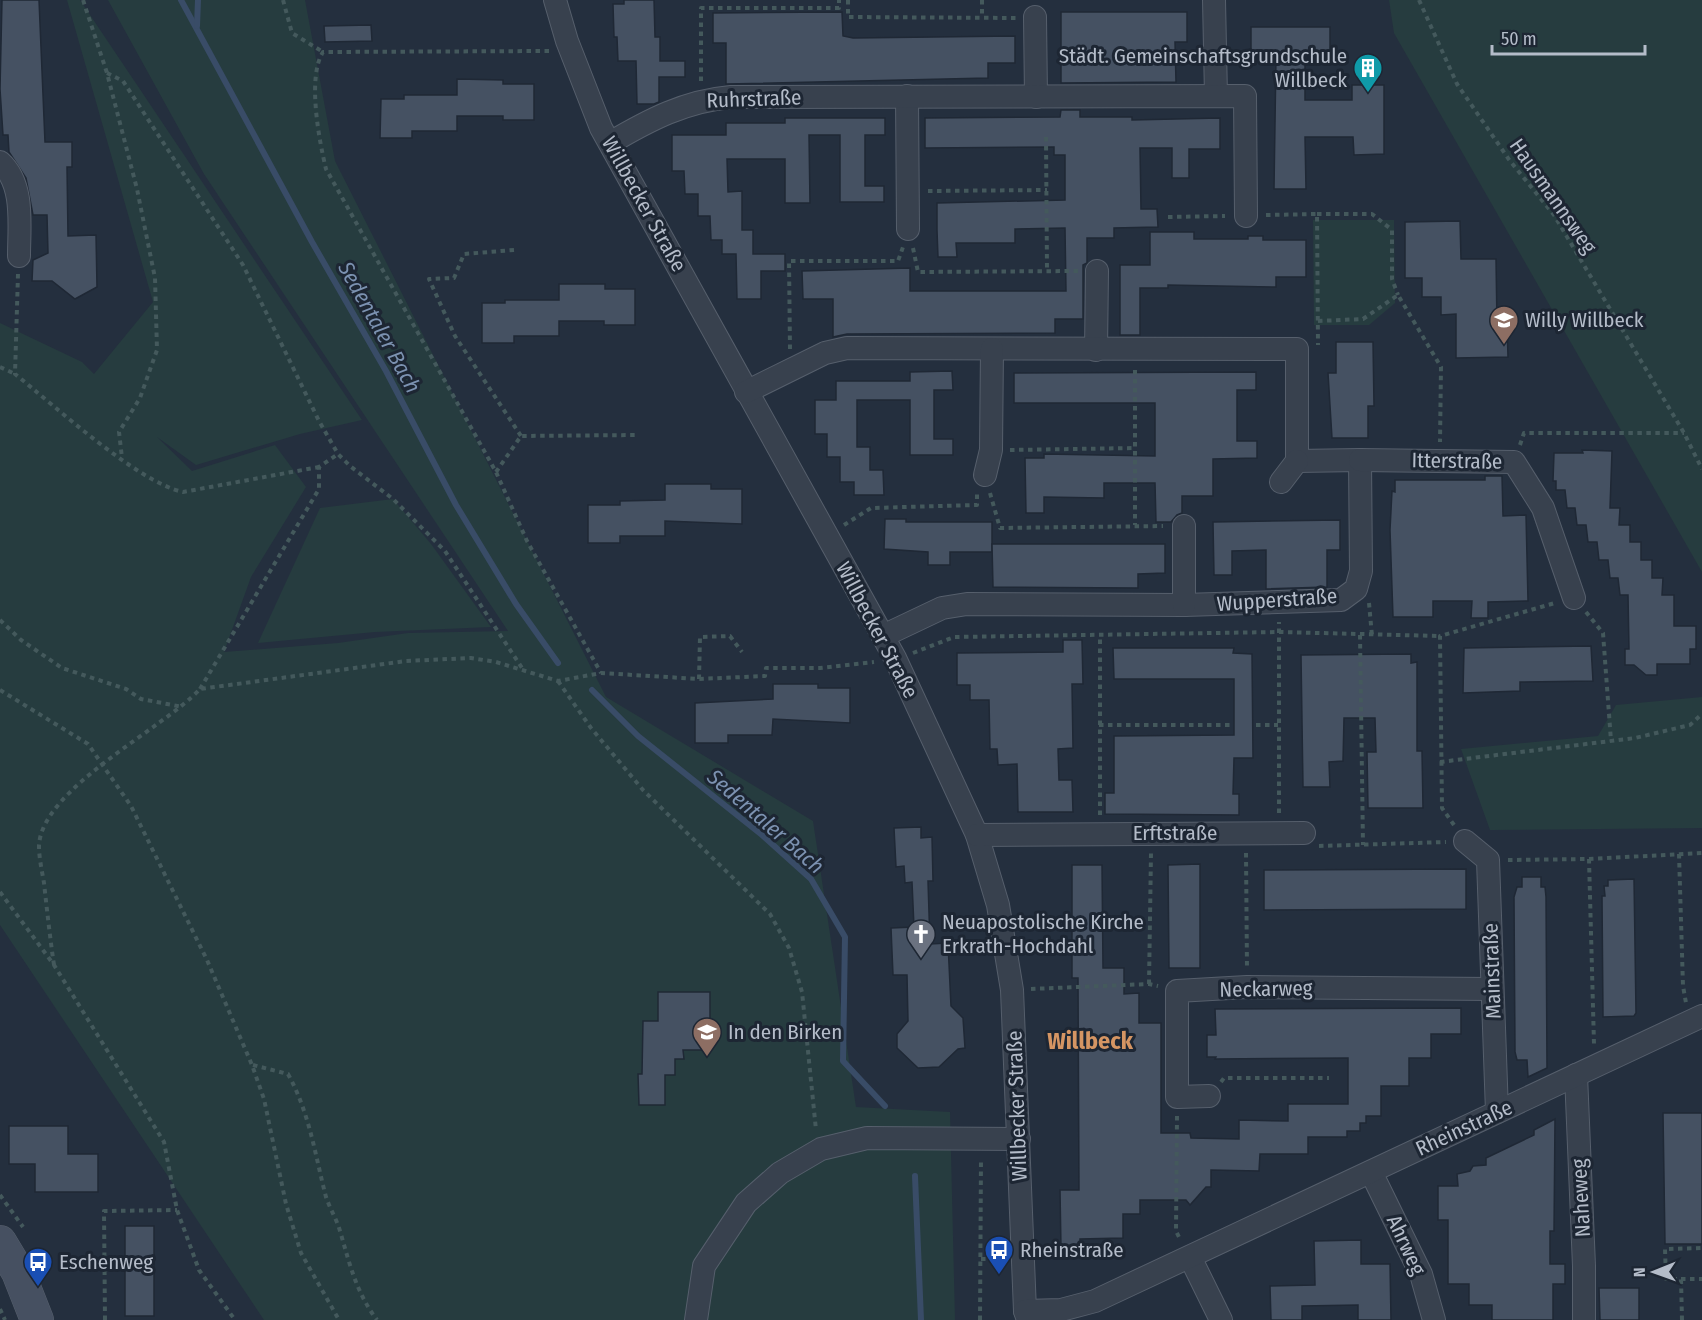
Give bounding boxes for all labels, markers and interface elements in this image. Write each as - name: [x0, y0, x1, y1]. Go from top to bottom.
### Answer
- scale bar: [1492, 18, 1645, 56]
- text: 50 m: [1501, 28, 1537, 50]
- place label: Städt. Gemeinschaftsgrundschule Willbeck: [1059, 43, 1347, 93]
- building icon: Städt. Gemeinschaftsgrundschule Willbeck: [1352, 52, 1384, 94]
- street label: Ruhrstraße: [706, 84, 802, 114]
- street label: Willbecker Straße: [596, 132, 692, 276]
- street label: Hausmannsweg: [1504, 134, 1602, 259]
- water label: Sedentaler Bach: [332, 256, 427, 398]
- school or university icon: Willy Willbeck: [1488, 304, 1520, 346]
- place label: Willy Willbeck: [1525, 307, 1644, 333]
- street label: Itterstraße: [1411, 447, 1503, 475]
- street label: Willbecker Straße: [830, 557, 924, 703]
- street label: Wupperstraße: [1216, 583, 1338, 617]
- water label: Sedentaler Bach: [701, 763, 830, 879]
- street label: Erftstraße: [1133, 820, 1217, 846]
- place label: Neuapostolische Kirche Erkrath-Hochdahl: [942, 909, 1144, 959]
- church icon: Neuapostolische Kirche Erkrath-Hochdahl: [905, 918, 937, 960]
- street label: Mainstraße: [1477, 923, 1507, 1019]
- street label: Neckarweg: [1219, 975, 1313, 1003]
- school or university icon: In den Birken: [691, 1016, 723, 1058]
- place label: In den Birken: [728, 1019, 842, 1045]
- district label: Willbeck: [1047, 1027, 1134, 1055]
- street label: Willbecker Straße: [1001, 1030, 1033, 1182]
- street label: Rheinstraße: [1412, 1094, 1516, 1162]
- street label: Naheweg: [1566, 1158, 1596, 1238]
- street label: Ahrweg: [1381, 1211, 1431, 1279]
- bus stop icon: Rheinstraße: [983, 1234, 1015, 1276]
- place label: Rheinstraße: [1020, 1237, 1124, 1263]
- north arrow: [1624, 1242, 1684, 1302]
- bus stop icon: Eschenweg: [22, 1246, 54, 1288]
- place label: Eschenweg: [59, 1249, 153, 1275]
- text: N: [1630, 1267, 1649, 1277]

